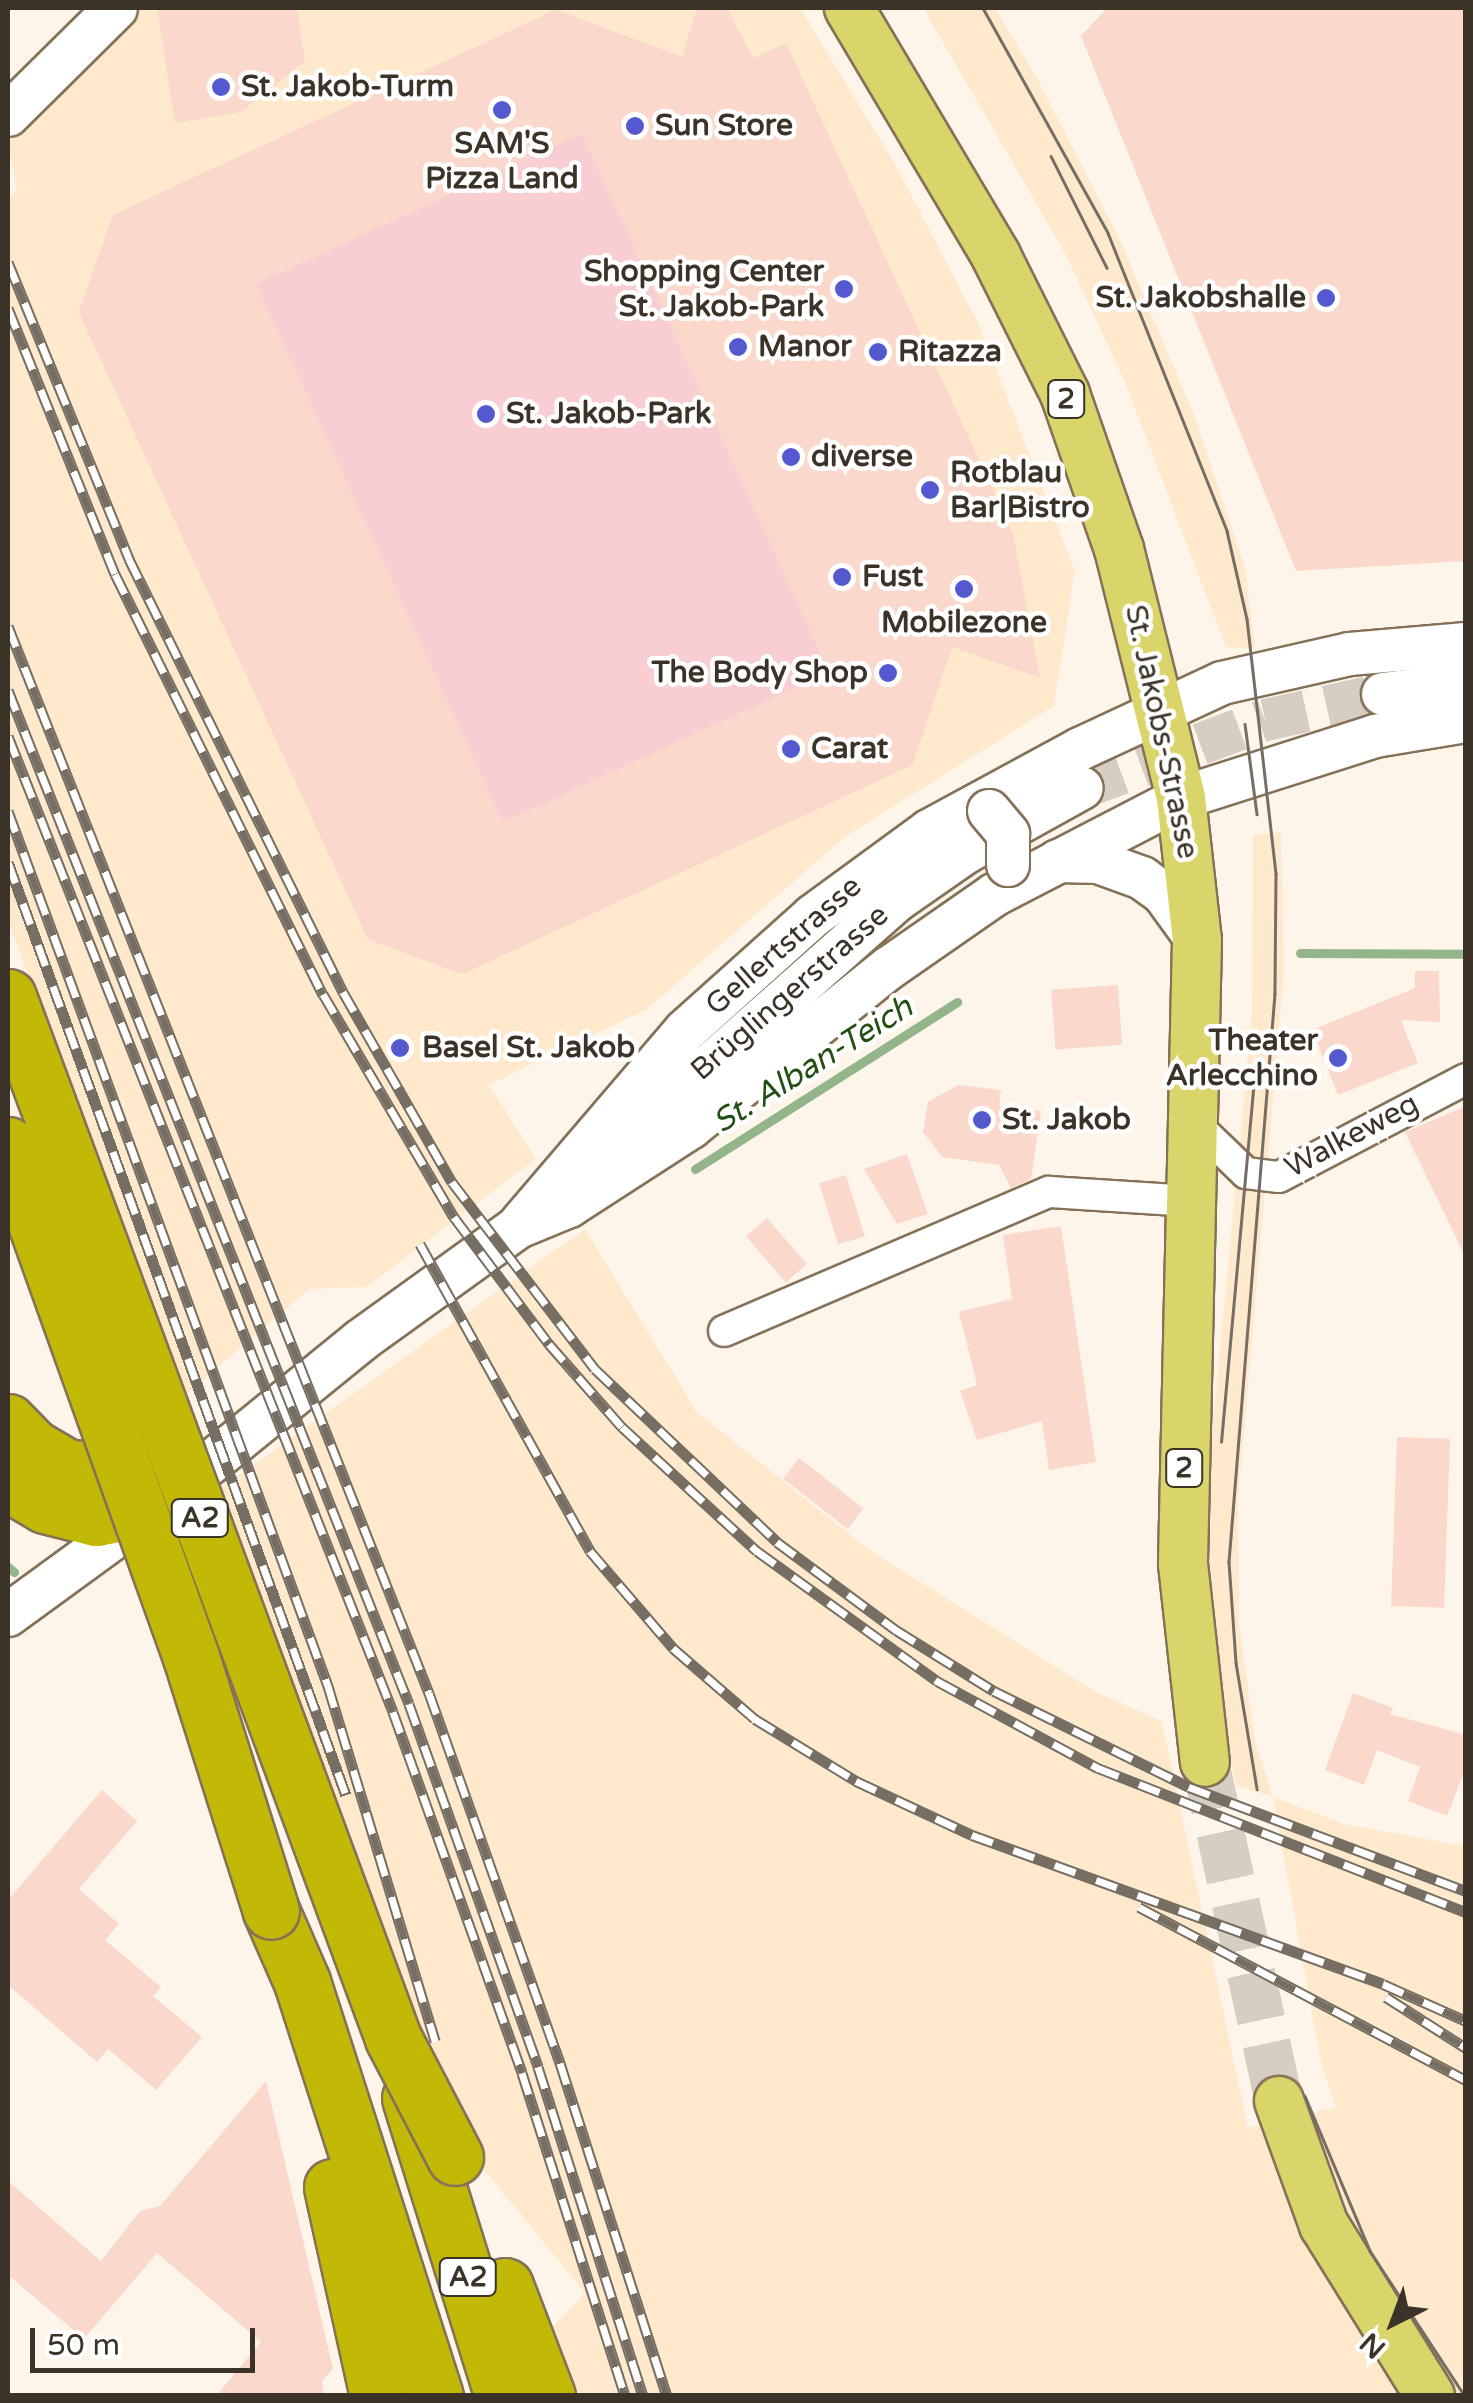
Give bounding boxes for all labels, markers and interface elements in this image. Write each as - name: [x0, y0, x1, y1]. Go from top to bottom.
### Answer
- place label: St. Jakob-Turm: [241, 69, 454, 105]
- marker: St. Jakob-Turm: [210, 76, 232, 98]
- marker: SAM'S Pizza Land: [491, 99, 513, 121]
- place label: Sun Store: [655, 108, 793, 144]
- marker: Sun Store: [624, 115, 646, 137]
- place label: SAM'S Pizza Land: [425, 126, 579, 196]
- place label: Shopping Center St. Jakob-Park: [584, 254, 824, 324]
- marker: Shopping Center St. Jakob-Park: [833, 278, 855, 300]
- place label: St. Jakobshalle: [1096, 280, 1306, 316]
- marker: St. Jakobshalle: [1315, 287, 1337, 309]
- place label: Manor: [758, 329, 852, 365]
- place label: Ritazza: [898, 334, 1002, 370]
- marker: Manor: [727, 336, 749, 358]
- marker: Ritazza: [867, 341, 889, 363]
- road number: 2: [1046, 376, 1086, 422]
- place label: St. Jakob-Park: [506, 396, 711, 432]
- marker: St. Jakob-Park: [475, 403, 497, 425]
- place label: diverse: [811, 439, 913, 475]
- marker: diverse: [780, 446, 802, 468]
- place label: Rotblau Bar|Bistro: [950, 455, 1090, 526]
- marker: Rotblau Bar|Bistro: [919, 479, 941, 501]
- place label: Fust: [862, 559, 923, 595]
- marker: Fust: [831, 566, 853, 588]
- marker: Mobilezone: [953, 578, 975, 600]
- street label: St. Jakobs-Strasse: [1117, 602, 1205, 862]
- place label: Mobilezone: [881, 605, 1047, 641]
- place label: The Body Shop: [651, 655, 868, 691]
- marker: The Body Shop: [877, 662, 899, 684]
- place label: Carat: [811, 731, 888, 767]
- marker: Carat: [780, 738, 802, 760]
- street label: Gellertstrasse: [699, 869, 869, 1023]
- street label: Brüglingerstrasse: [684, 897, 896, 1089]
- water label: St. Alban-Teich: [706, 988, 920, 1142]
- place label: Theater Arlecchino: [1166, 1023, 1318, 1094]
- place label: Basel St. Jakob: [422, 1030, 635, 1066]
- marker: Basel St. Jakob: [387, 1035, 413, 1061]
- marker: Theater Arlecchino: [1327, 1047, 1349, 1069]
- street label: Walkeweg: [1279, 1086, 1425, 1186]
- place label: St. Jakob: [1002, 1102, 1131, 1138]
- marker: St. Jakob: [971, 1109, 993, 1131]
- road number: 2: [1164, 1445, 1204, 1491]
- road number: A2: [170, 1495, 230, 1541]
- road number: A2: [438, 2254, 498, 2300]
- north arrow: [1343, 2273, 1443, 2373]
- scale bar: [35, 2308, 260, 2370]
- text: N: [1353, 2325, 1393, 2365]
- text: 50 m: [47, 2327, 120, 2364]

